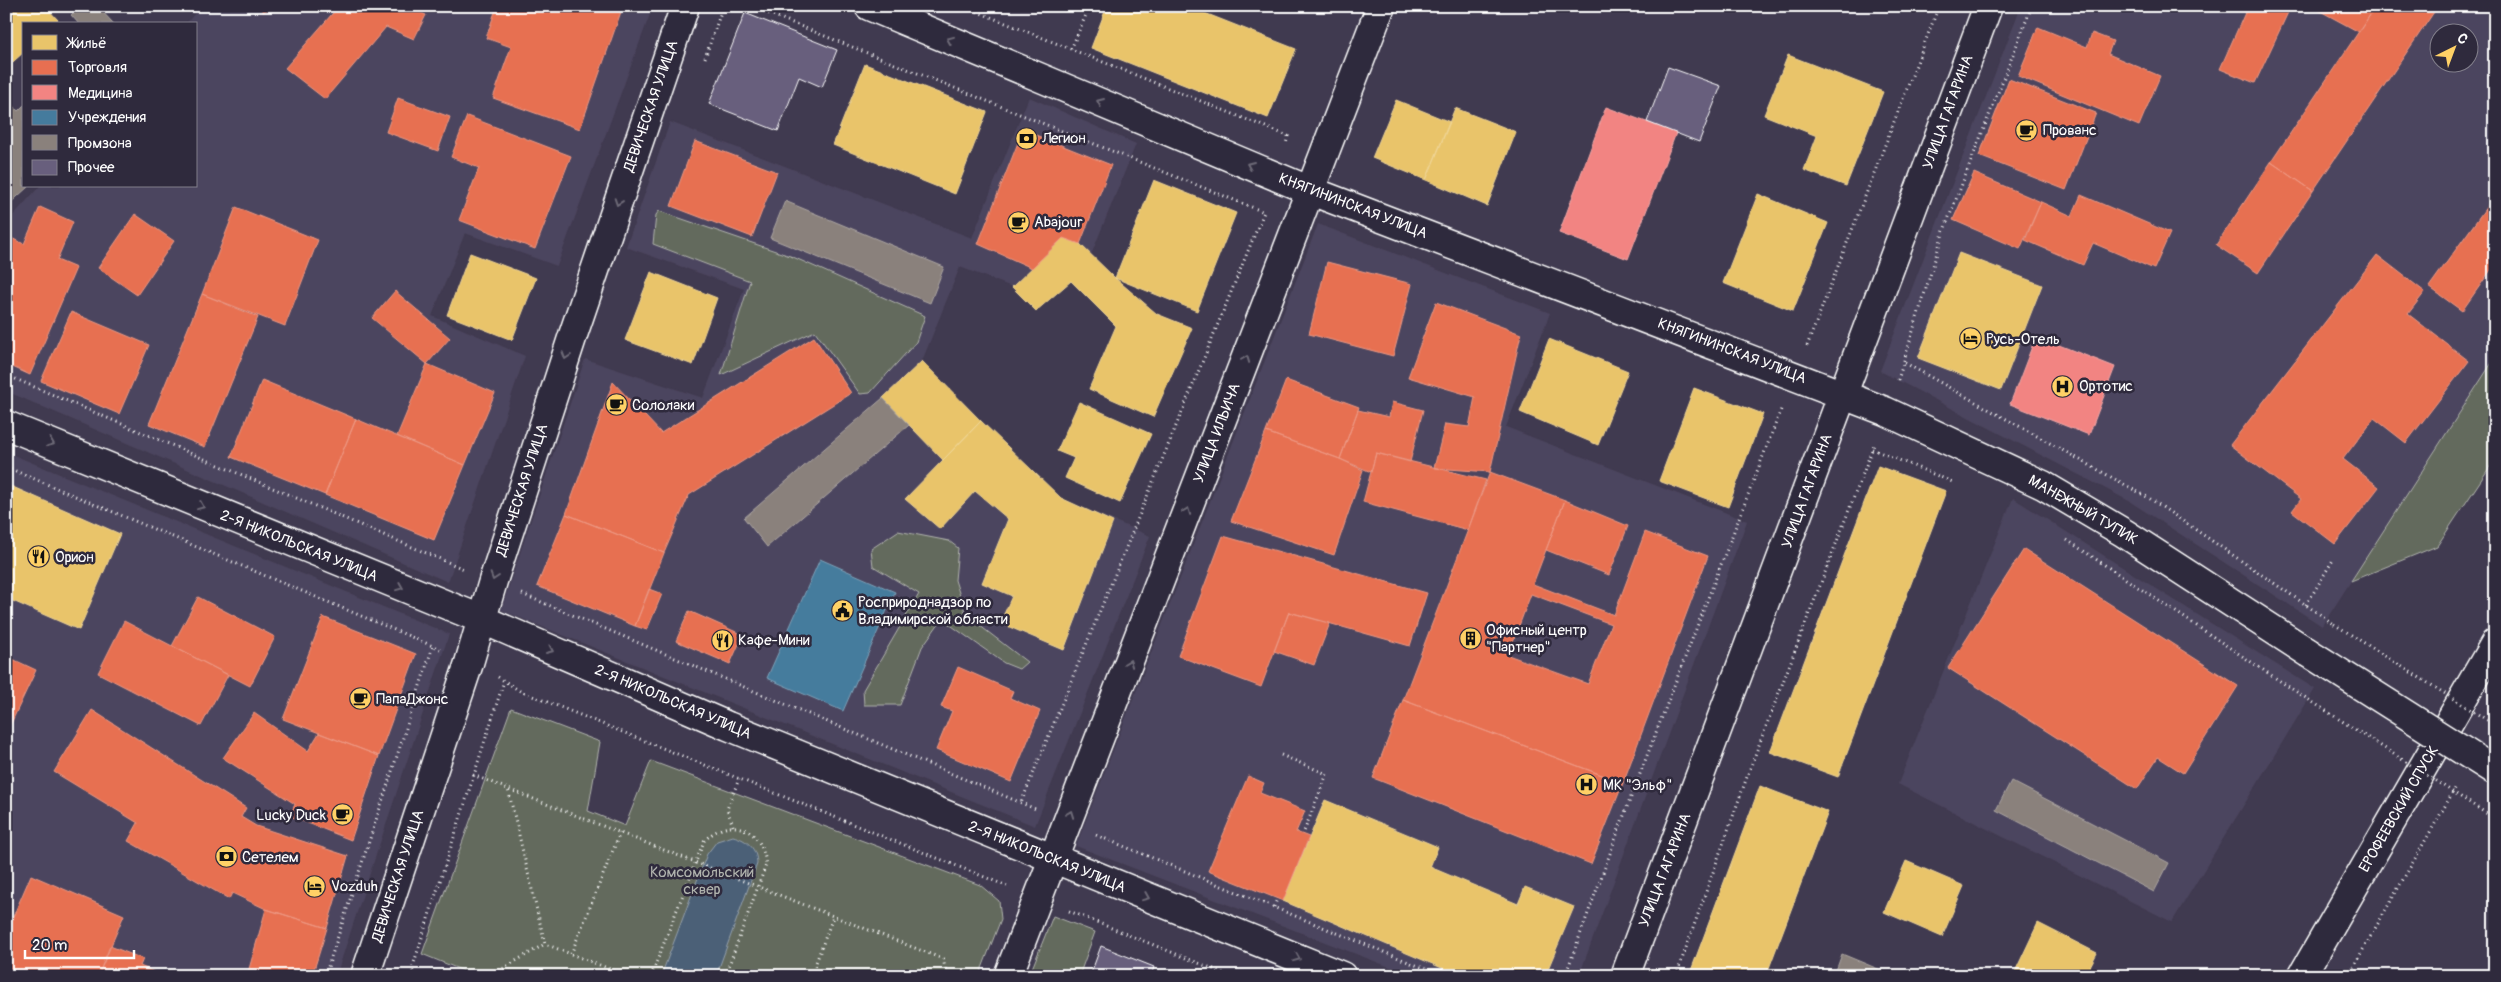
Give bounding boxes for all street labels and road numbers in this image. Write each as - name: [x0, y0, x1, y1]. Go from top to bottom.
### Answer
- street label: ДЕВИЧЕСКАЯ УЛИЦА: [619, 37, 683, 175]
- street label: УЛИЦА ГАГАРИНА: [1919, 52, 1978, 172]
- street label: КНЯГИНИНСКАЯ УЛИЦА: [1276, 169, 1430, 243]
- street label: КНЯГИНИНСКАЯ УЛИЦА: [1655, 314, 1809, 388]
- street label: УЛИЦА ИЛЬИЧА: [1189, 380, 1245, 486]
- street label: ДЕВИЧЕСКАЯ УЛИЦА: [491, 421, 552, 560]
- street label: УЛИЦА ГАГАРИНА: [1778, 431, 1837, 551]
- street label: МАНЕЖНЫЙ ТУПИК: [2025, 471, 2141, 549]
- street label: 2-Я НИКОЛЬСКАЯ УЛИЦА: [217, 506, 381, 586]
- street label: 2-Я НИКОЛЬСКАЯ УЛИЦА: [592, 660, 754, 744]
- street label: ЕРОФЕЕВСКИЙ СПУСК: [2355, 742, 2443, 876]
- street label: ДЕВИЧЕСКАЯ УЛИЦА: [367, 807, 428, 946]
- street label: УЛИЦА ГАГАРИНА: [1635, 810, 1695, 929]
- street label: 2-Я НИКОЛЬСКАЯ УЛИЦА: [965, 817, 1129, 897]

